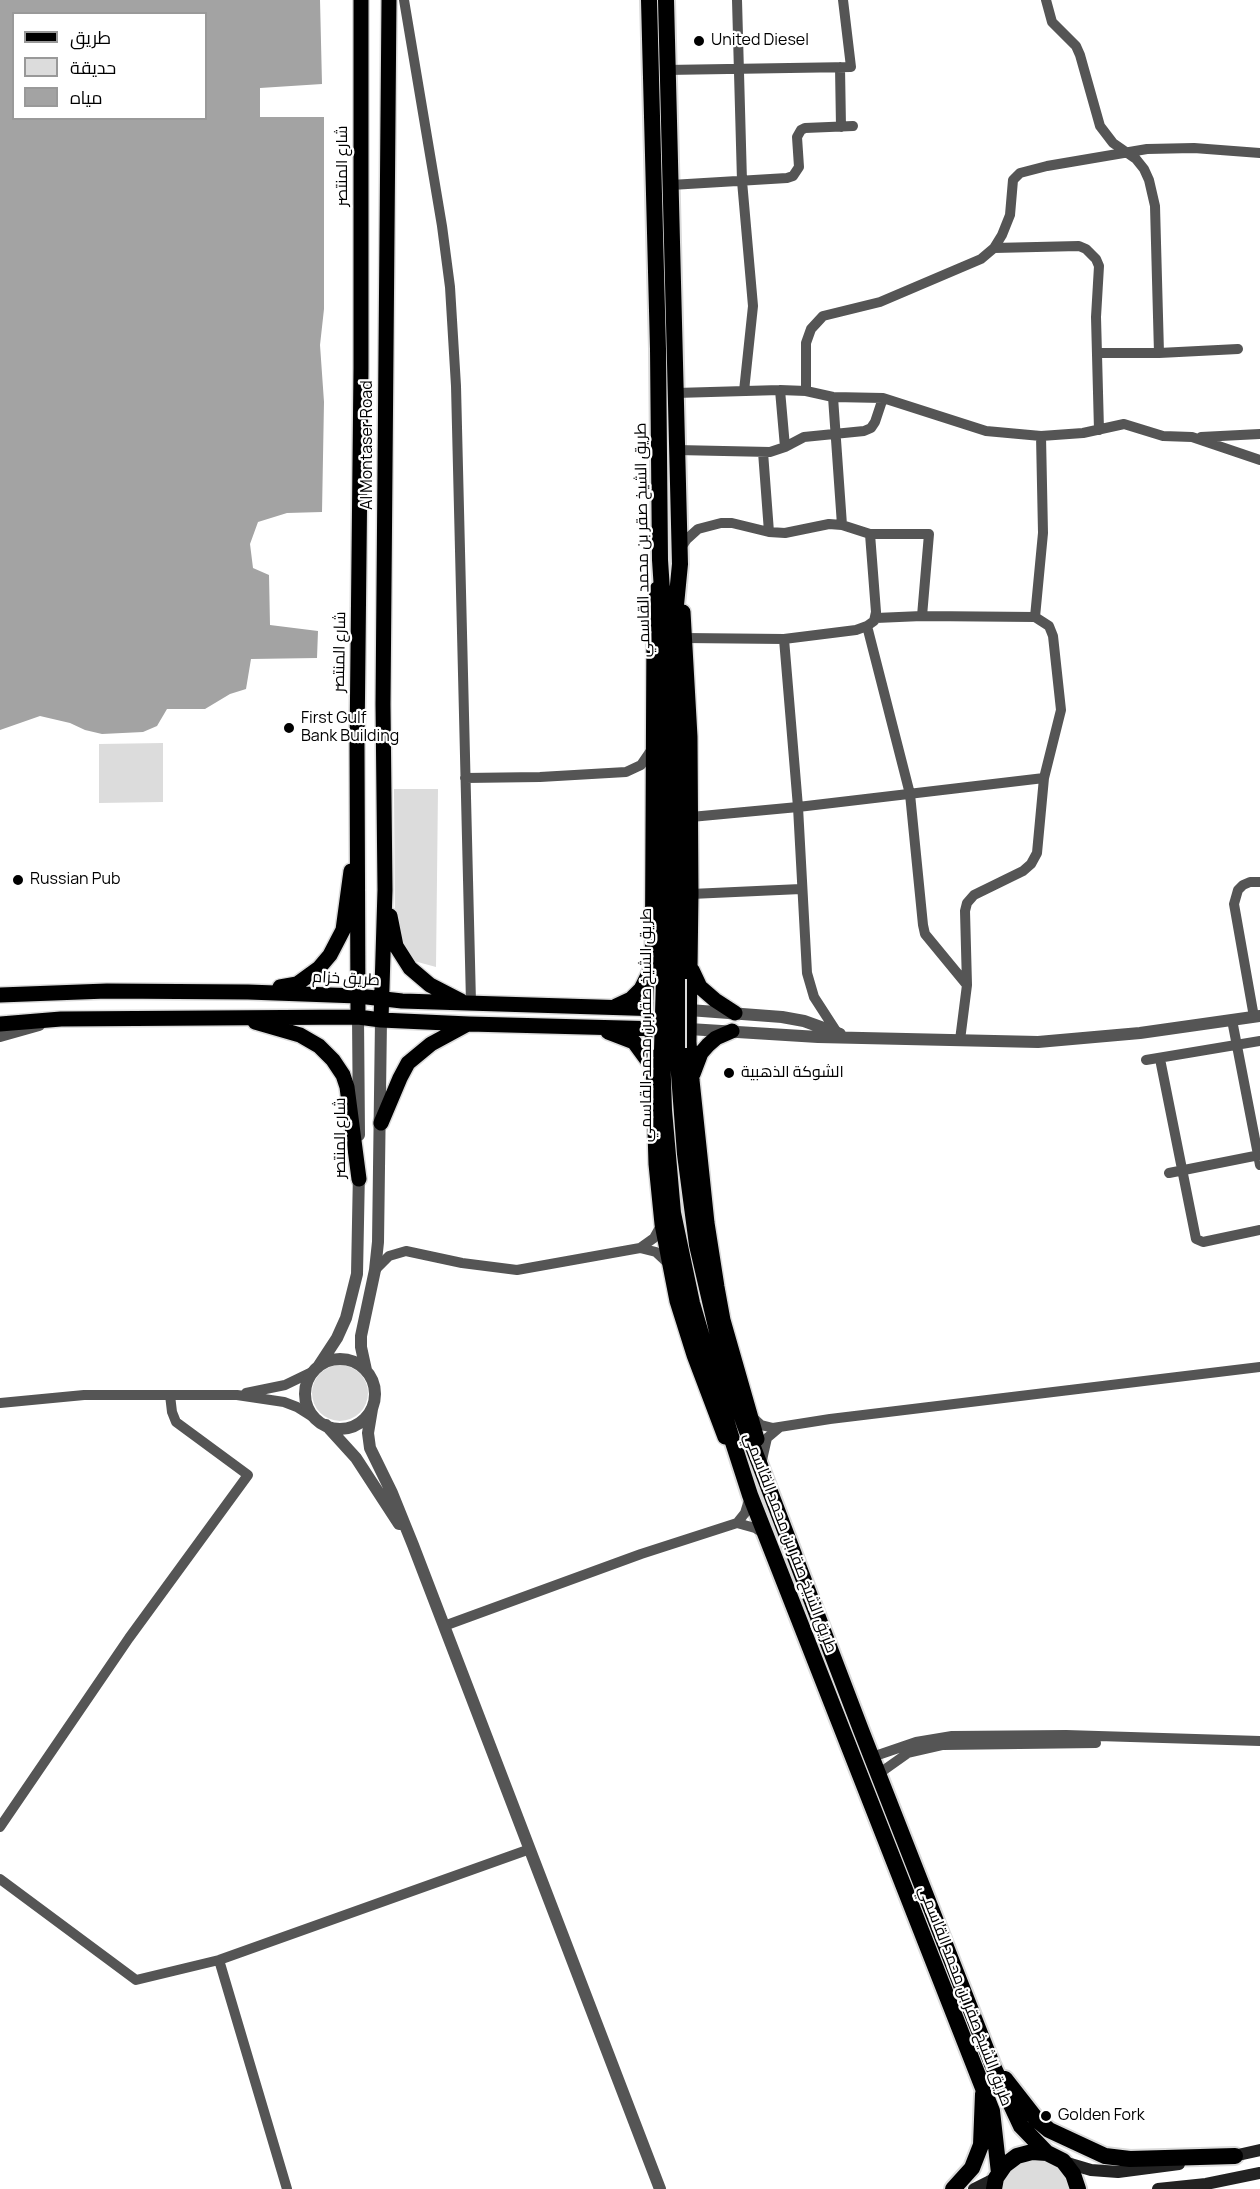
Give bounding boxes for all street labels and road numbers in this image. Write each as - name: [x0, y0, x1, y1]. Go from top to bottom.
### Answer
- street label: شارع المنتصر: [333, 125, 353, 207]
- street label: Al Montaser Road: [358, 380, 378, 510]
- street label: طريق الشيخ صقر بن محمد القاسمي: [631, 423, 655, 657]
- street label: شارع المنتصر: [330, 611, 350, 693]
- street label: طريق الشيخ صقر بن محمد القاسمي: [637, 908, 657, 1142]
- street label: طريق خزام: [312, 968, 380, 990]
- street label: شارع المنتصر: [331, 1097, 351, 1179]
- street label: طريق الشيخ صقر بن محمد القاسمي: [739, 1430, 841, 1656]
- street label: طريق الشيخ صقر بن محمد القاسمي: [914, 1883, 1016, 2109]

